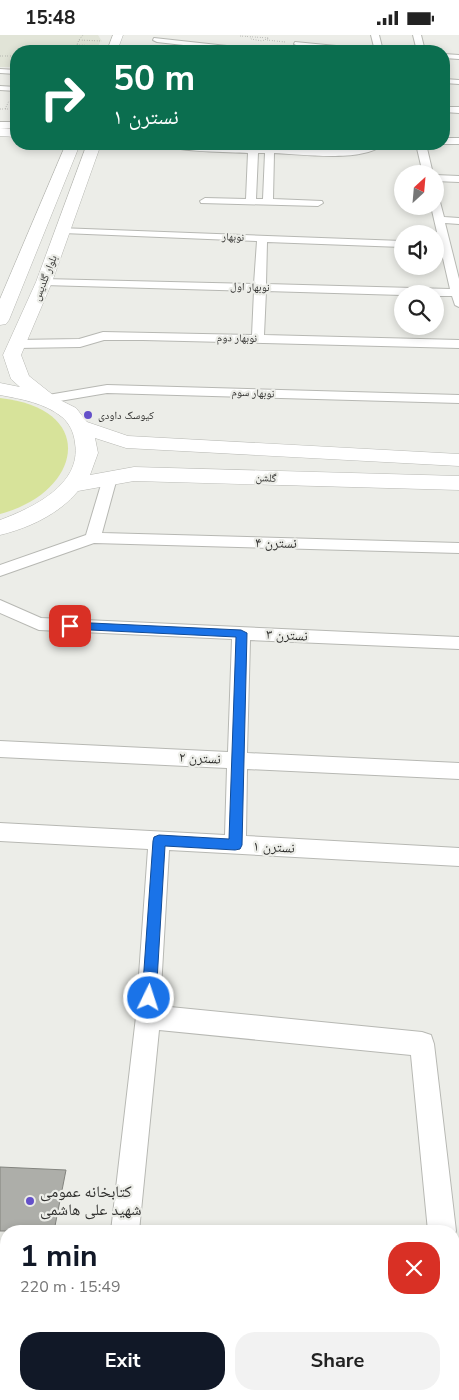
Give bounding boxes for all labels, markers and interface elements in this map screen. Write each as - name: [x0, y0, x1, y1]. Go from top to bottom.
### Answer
- text: 15:48: [25, 5, 75, 31]
- text: 50 m: [113, 55, 195, 102]
- icon: right: [30, 65, 95, 130]
- text: نسترن ۱: [113, 102, 179, 132]
- north arrow: [394, 165, 444, 215]
- map controls: [394, 165, 444, 335]
- button: sound: [394, 225, 444, 275]
- street label: نوبهار: [221, 229, 244, 245]
- street label: بلوار گلدیس: [29, 253, 61, 303]
- street label: نوبهار اول: [230, 279, 270, 295]
- button: search: [394, 285, 444, 335]
- street label: نوبهار دوم: [217, 330, 257, 346]
- street label: نوبهار سوم: [231, 385, 275, 401]
- place label: کیوسک داودی: [98, 408, 154, 423]
- marker: کیوسک داودی: [82, 409, 94, 421]
- street label: گلشن: [255, 470, 277, 486]
- street label: نسترن ۴: [255, 533, 297, 553]
- pin: [49, 605, 91, 647]
- icon: arrive: [56, 612, 84, 640]
- street label: نسترن ۳: [266, 624, 309, 646]
- street label: نسترن ۲: [179, 747, 222, 769]
- street label: نسترن ۱: [253, 836, 296, 858]
- position arrow: [122, 971, 174, 1023]
- place label: کتابخانه عمومی شهید علی هاشمی: [40, 1181, 142, 1221]
- marker: کتابخانه عمومی شهید علی هاشمی: [24, 1195, 36, 1207]
- text: 1 min: [20, 1236, 98, 1277]
- button: close: [388, 1242, 440, 1294]
- text: 220 m · 15:49: [20, 1276, 121, 1298]
- button: Exit: [20, 1332, 225, 1390]
- button: Share: [235, 1332, 440, 1390]

